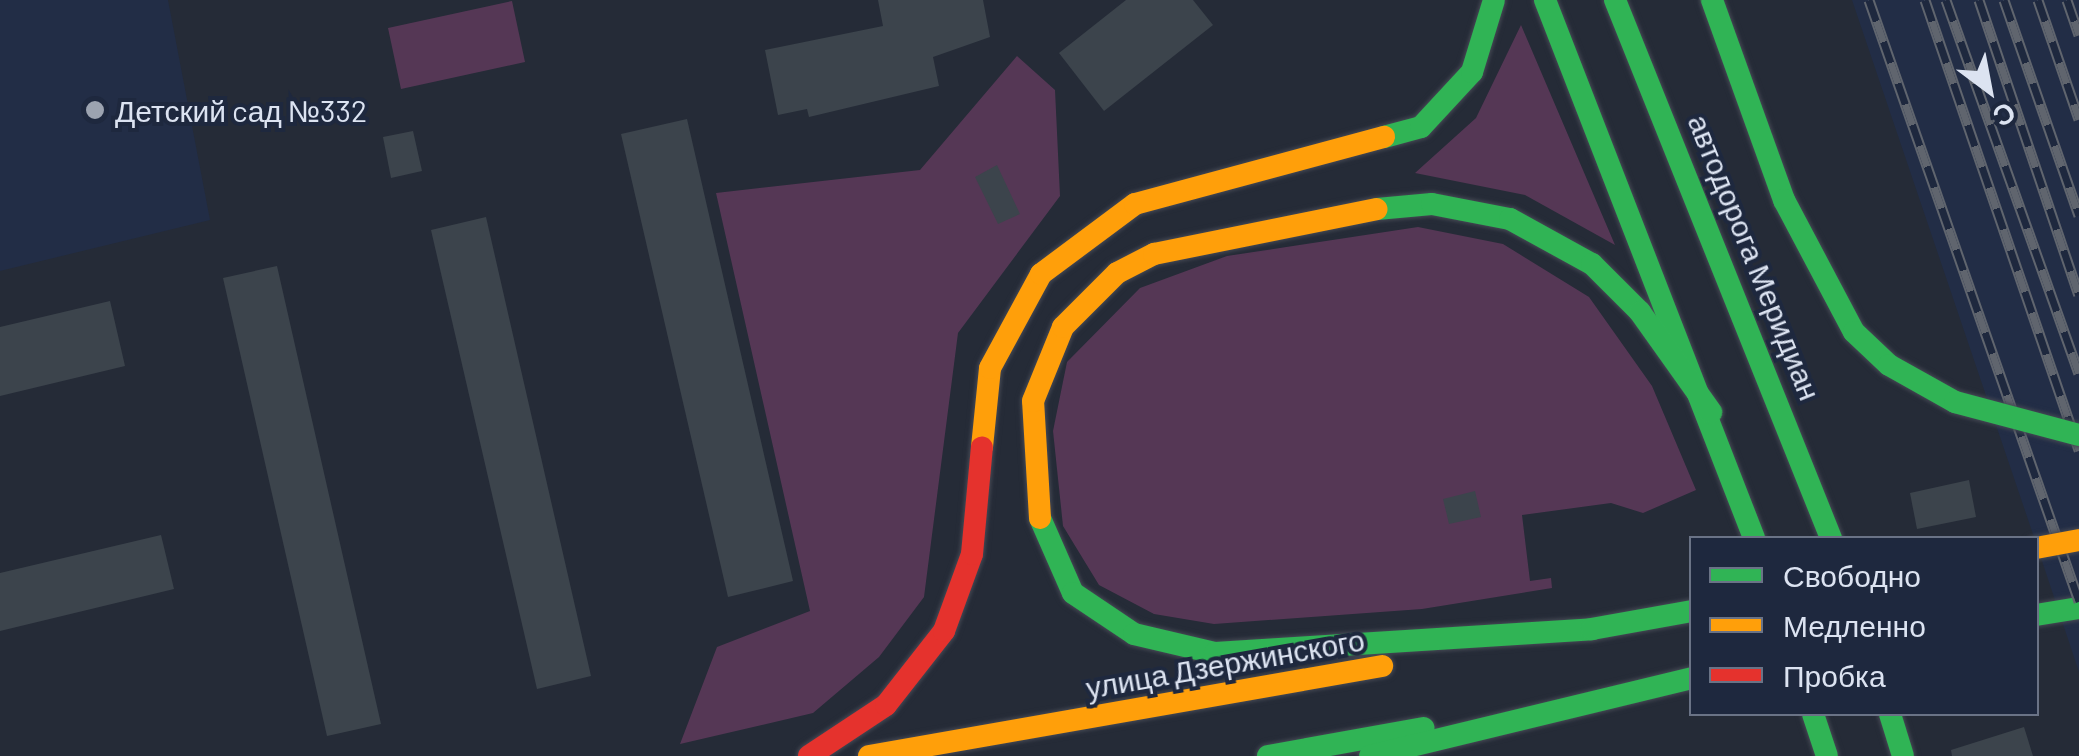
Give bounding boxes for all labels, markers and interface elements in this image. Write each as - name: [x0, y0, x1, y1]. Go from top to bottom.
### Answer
- north arrow: [1939, 40, 2039, 140]
- place label: Детский cад №332: [115, 92, 367, 128]
- text: С: [1987, 96, 2022, 135]
- marker: Детский cад №332: [84, 99, 106, 121]
- street label: автодорога Меридиан: [1681, 109, 1829, 405]
- legend: [1689, 536, 2039, 716]
- text: Свободно: [1783, 557, 1921, 593]
- text: Медленно: [1783, 607, 1926, 643]
- street label: улица Дзержинского: [1083, 621, 1367, 705]
- text: Пробка: [1783, 657, 1886, 693]

